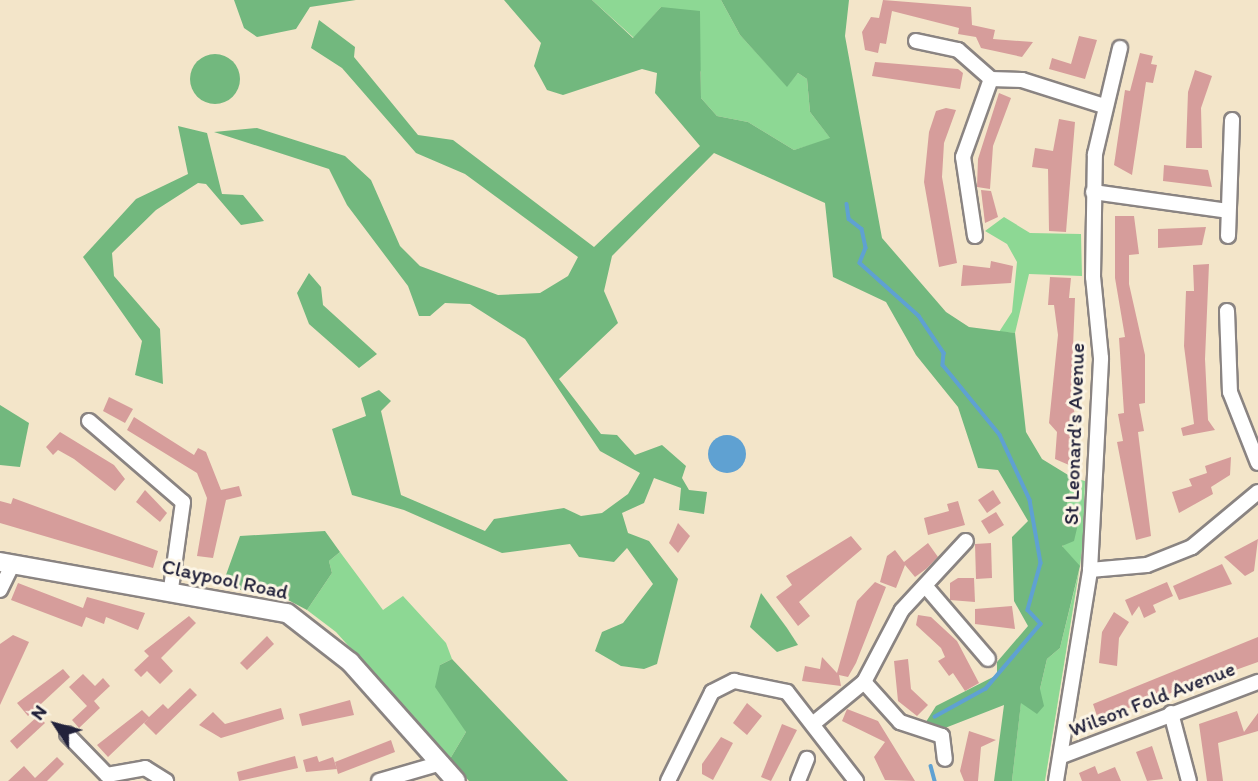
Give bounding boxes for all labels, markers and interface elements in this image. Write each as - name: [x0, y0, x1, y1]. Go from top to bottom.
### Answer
- street label: St Leonard's Avenue: [1058, 343, 1090, 525]
- street label: Claypool Road: [159, 553, 291, 605]
- street label: Wilson Fold Avenue: [1066, 656, 1238, 742]
- north arrow: [21, 690, 91, 760]
- text: N: [26, 700, 52, 724]

